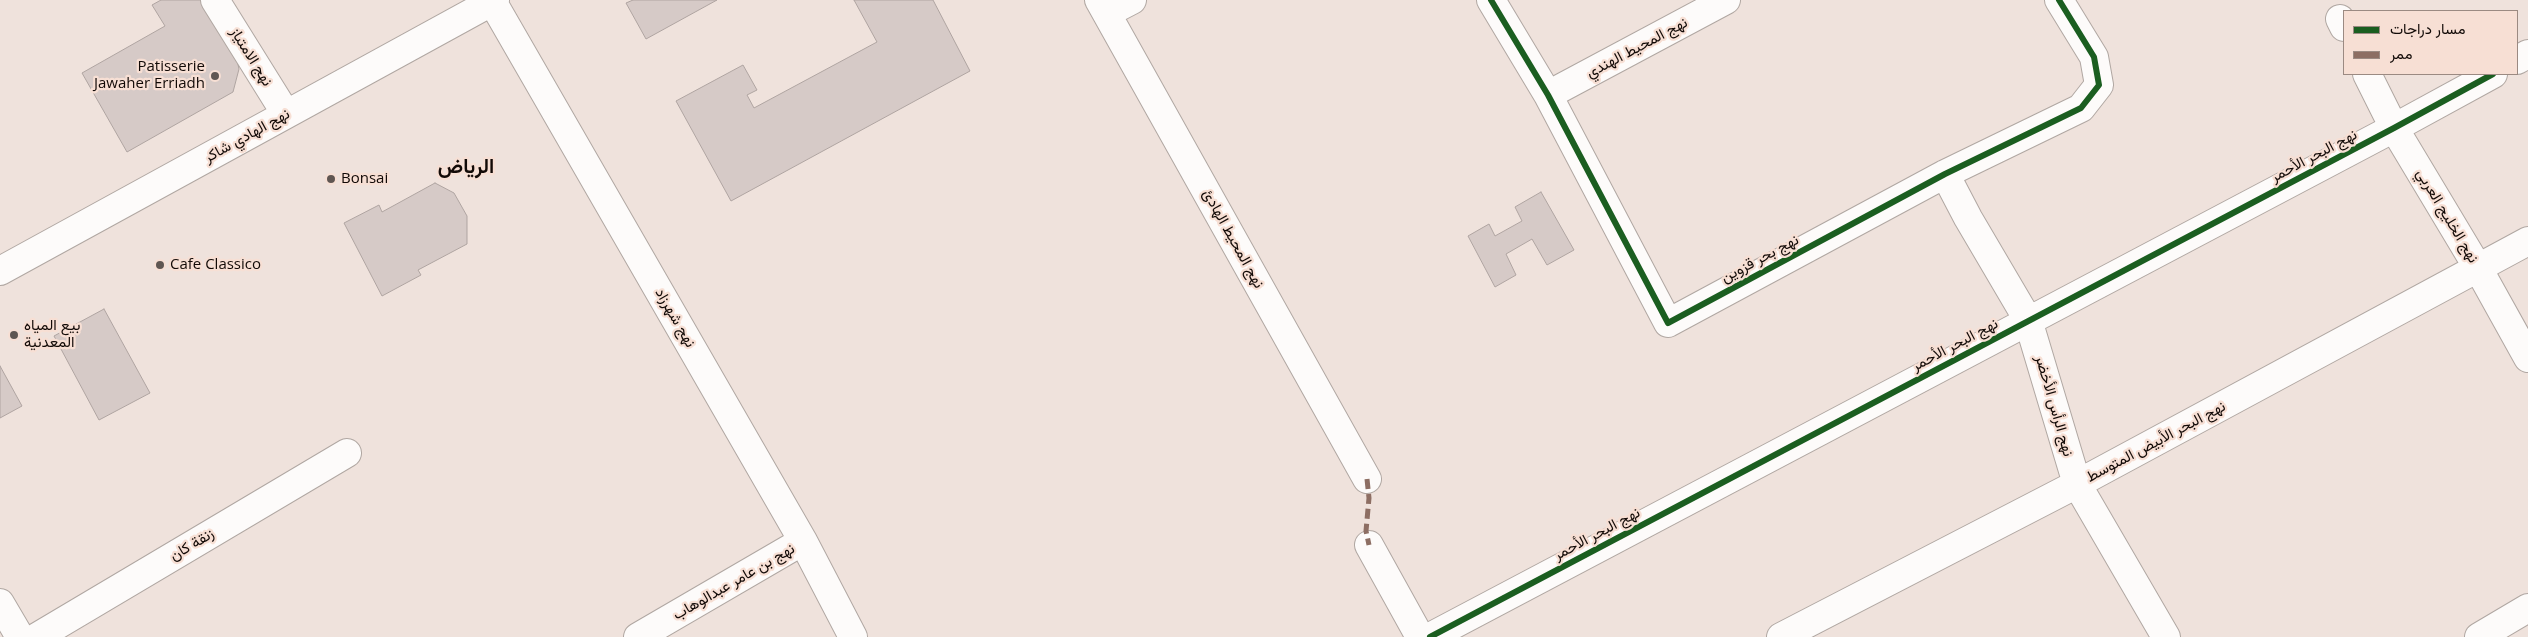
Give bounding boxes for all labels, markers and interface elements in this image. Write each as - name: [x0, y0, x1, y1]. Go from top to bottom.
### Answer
- legend: [2343, 10, 2518, 75]
- street label: نهج المحيط الهندي: [1583, 14, 1691, 82]
- text: مسار دراجات: [2390, 18, 2465, 38]
- street label: نهج الامتياز: [226, 24, 276, 90]
- text: ممر: [2390, 43, 2412, 63]
- place label: Patisserie Jawaher Erriadh: [94, 58, 205, 93]
- marker: Patisserie Jawaher Erriadh: [209, 70, 221, 82]
- street label: نهج الهادي شاكر: [201, 105, 293, 167]
- street label: نهج البحر الأحمر: [2268, 126, 2360, 186]
- district label: الرياض: [438, 155, 494, 179]
- street label: نهج الخليج العربي: [2412, 166, 2482, 266]
- place label: Bonsai: [341, 170, 388, 188]
- marker: Bonsai: [325, 173, 337, 185]
- street label: نهج المحيط الهادئ: [1198, 186, 1268, 292]
- street label: نهج بحر قزوين: [1718, 231, 1802, 287]
- place label: Cafe Classico: [170, 256, 261, 274]
- marker: Cafe Classico: [154, 259, 166, 271]
- street label: نهج شهرزاد: [651, 285, 699, 351]
- street label: نهج البحر الأحمر: [1909, 315, 2001, 375]
- place label: بيع المياه المعدنية: [24, 317, 80, 352]
- marker: بيع المياه المعدنية: [8, 329, 20, 341]
- street label: نهج الرأس الأخضر: [2031, 353, 2077, 459]
- street label: نهج البحر الأبيض المتوسط: [2083, 398, 2229, 486]
- street label: نهج البحر الأحمر: [1551, 504, 1643, 564]
- street label: زنقة كان: [167, 525, 217, 565]
- street label: نهج بن عامر عبدالوهاب: [670, 540, 798, 624]

